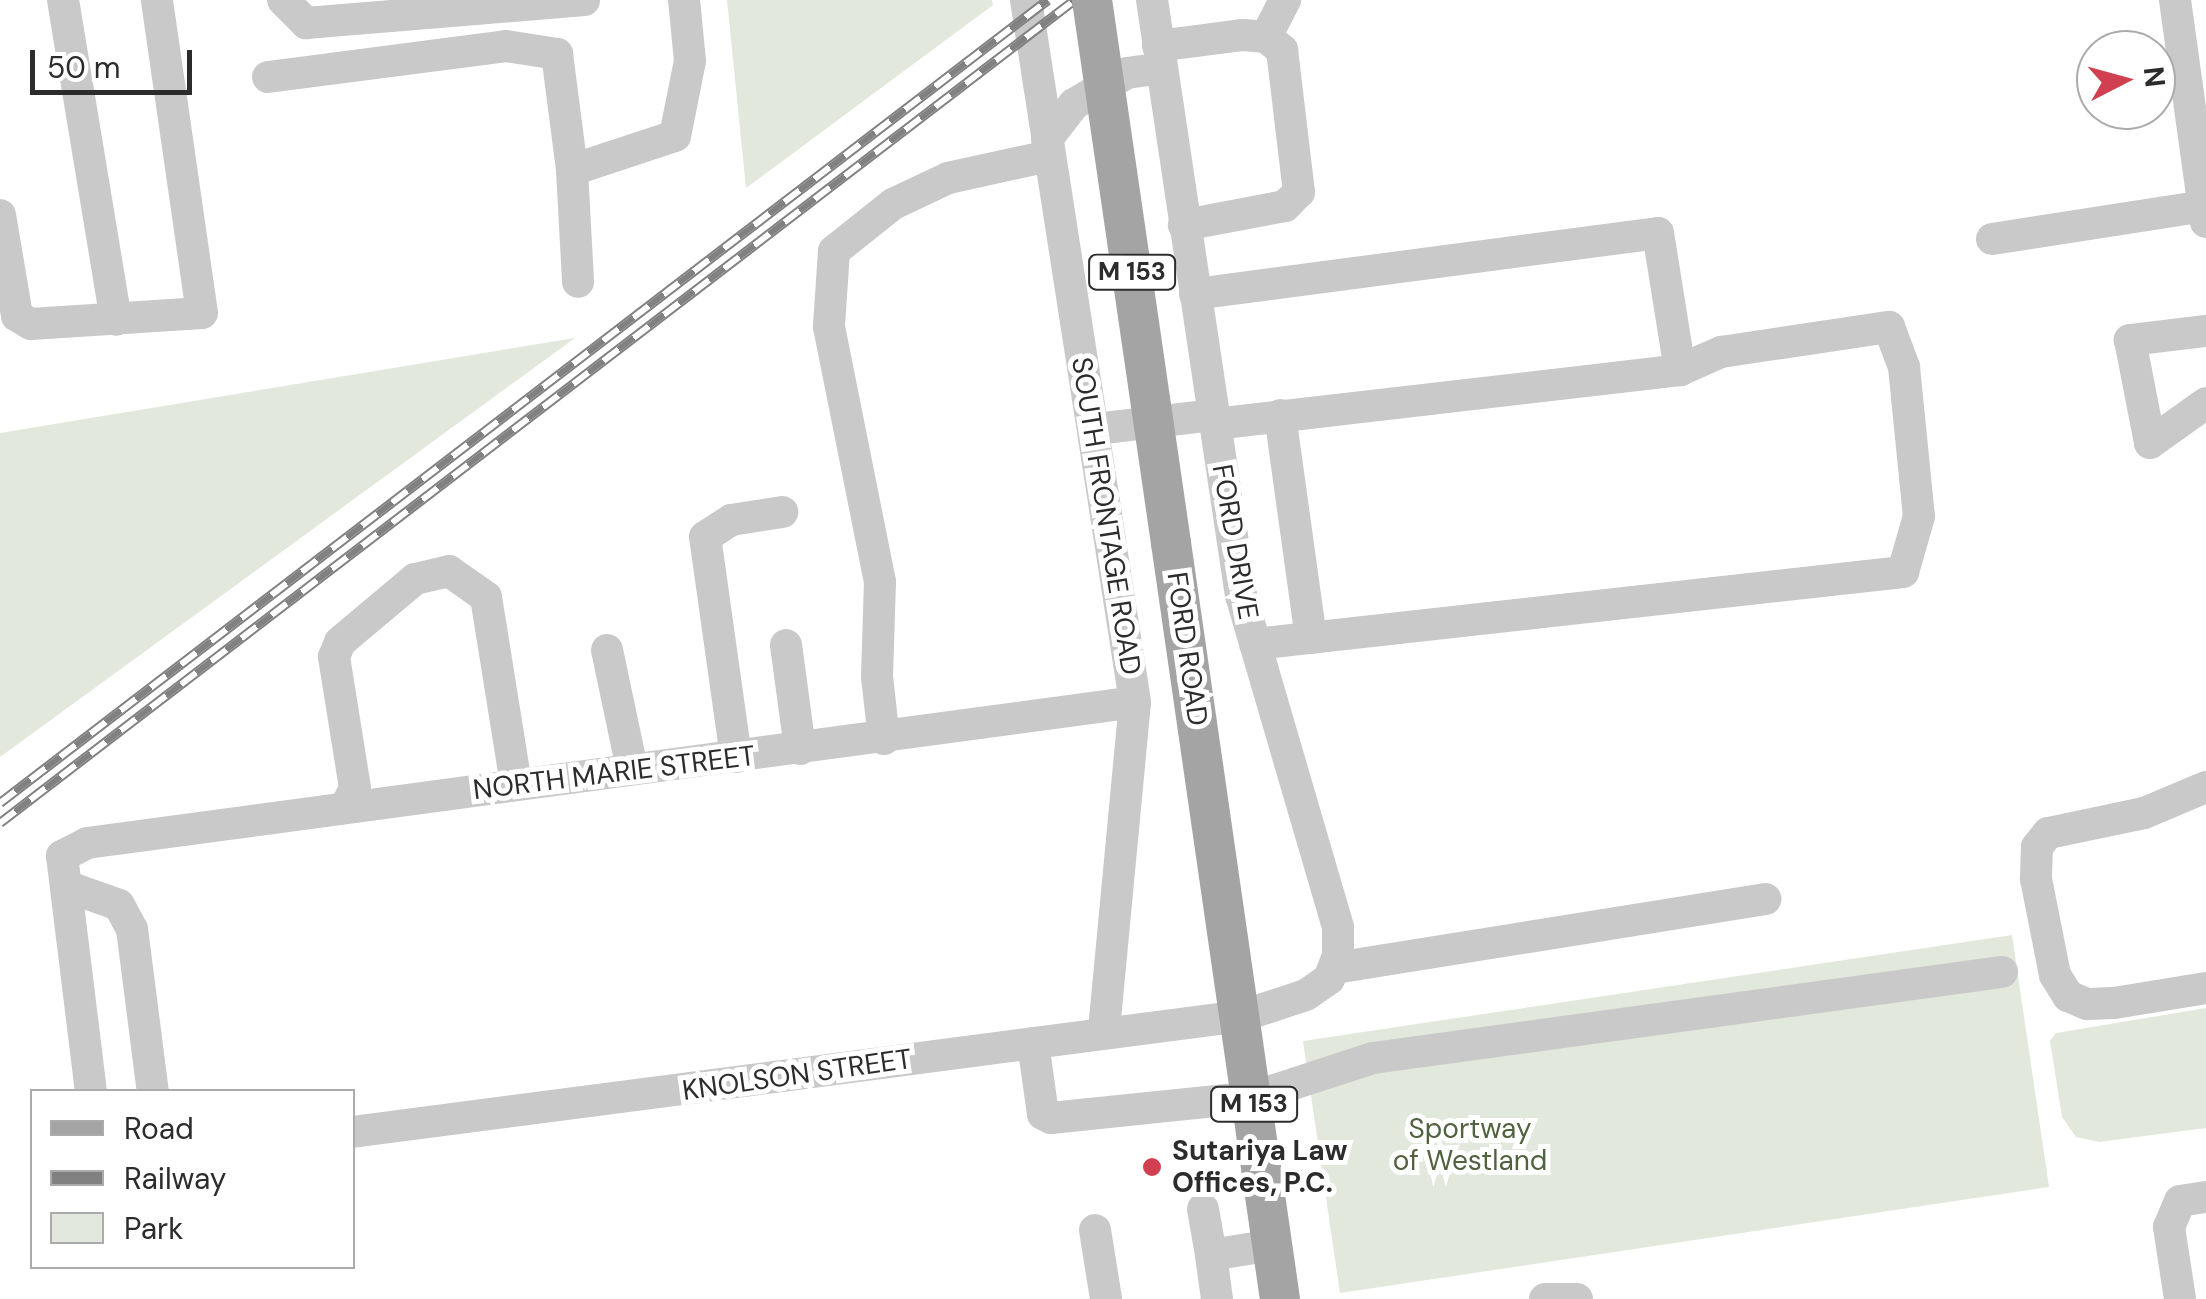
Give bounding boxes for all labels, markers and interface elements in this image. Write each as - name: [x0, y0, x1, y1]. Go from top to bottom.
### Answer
- scale bar: [35, 30, 198, 92]
- north arrow: [2076, 30, 2176, 130]
- text: 50 m: [47, 48, 121, 87]
- text: N: [2135, 65, 2174, 89]
- road number: M 153: [1087, 252, 1177, 292]
- street label: SOUTH FRONTAGE ROAD: [1064, 355, 1148, 677]
- street label: FORD DRIVE: [1205, 462, 1265, 622]
- street label: FORD ROAD: [1160, 570, 1214, 728]
- street label: NORTH MARIE STREET: [471, 739, 757, 807]
- street label: KNOLSON STREET: [680, 1042, 914, 1108]
- road number: M 153: [1209, 1084, 1299, 1124]
- legend: [30, 1089, 355, 1269]
- text: Road: [124, 1109, 194, 1148]
- park label: Sportway of Westland: [1393, 1112, 1547, 1178]
- place label: Sutariya Law Offices, P.C.: [1172, 1134, 1347, 1200]
- marker: Sutariya Law Offices, P.C.: [1141, 1156, 1163, 1178]
- text: Railway: [124, 1159, 227, 1198]
- text: Park: [124, 1209, 183, 1248]

